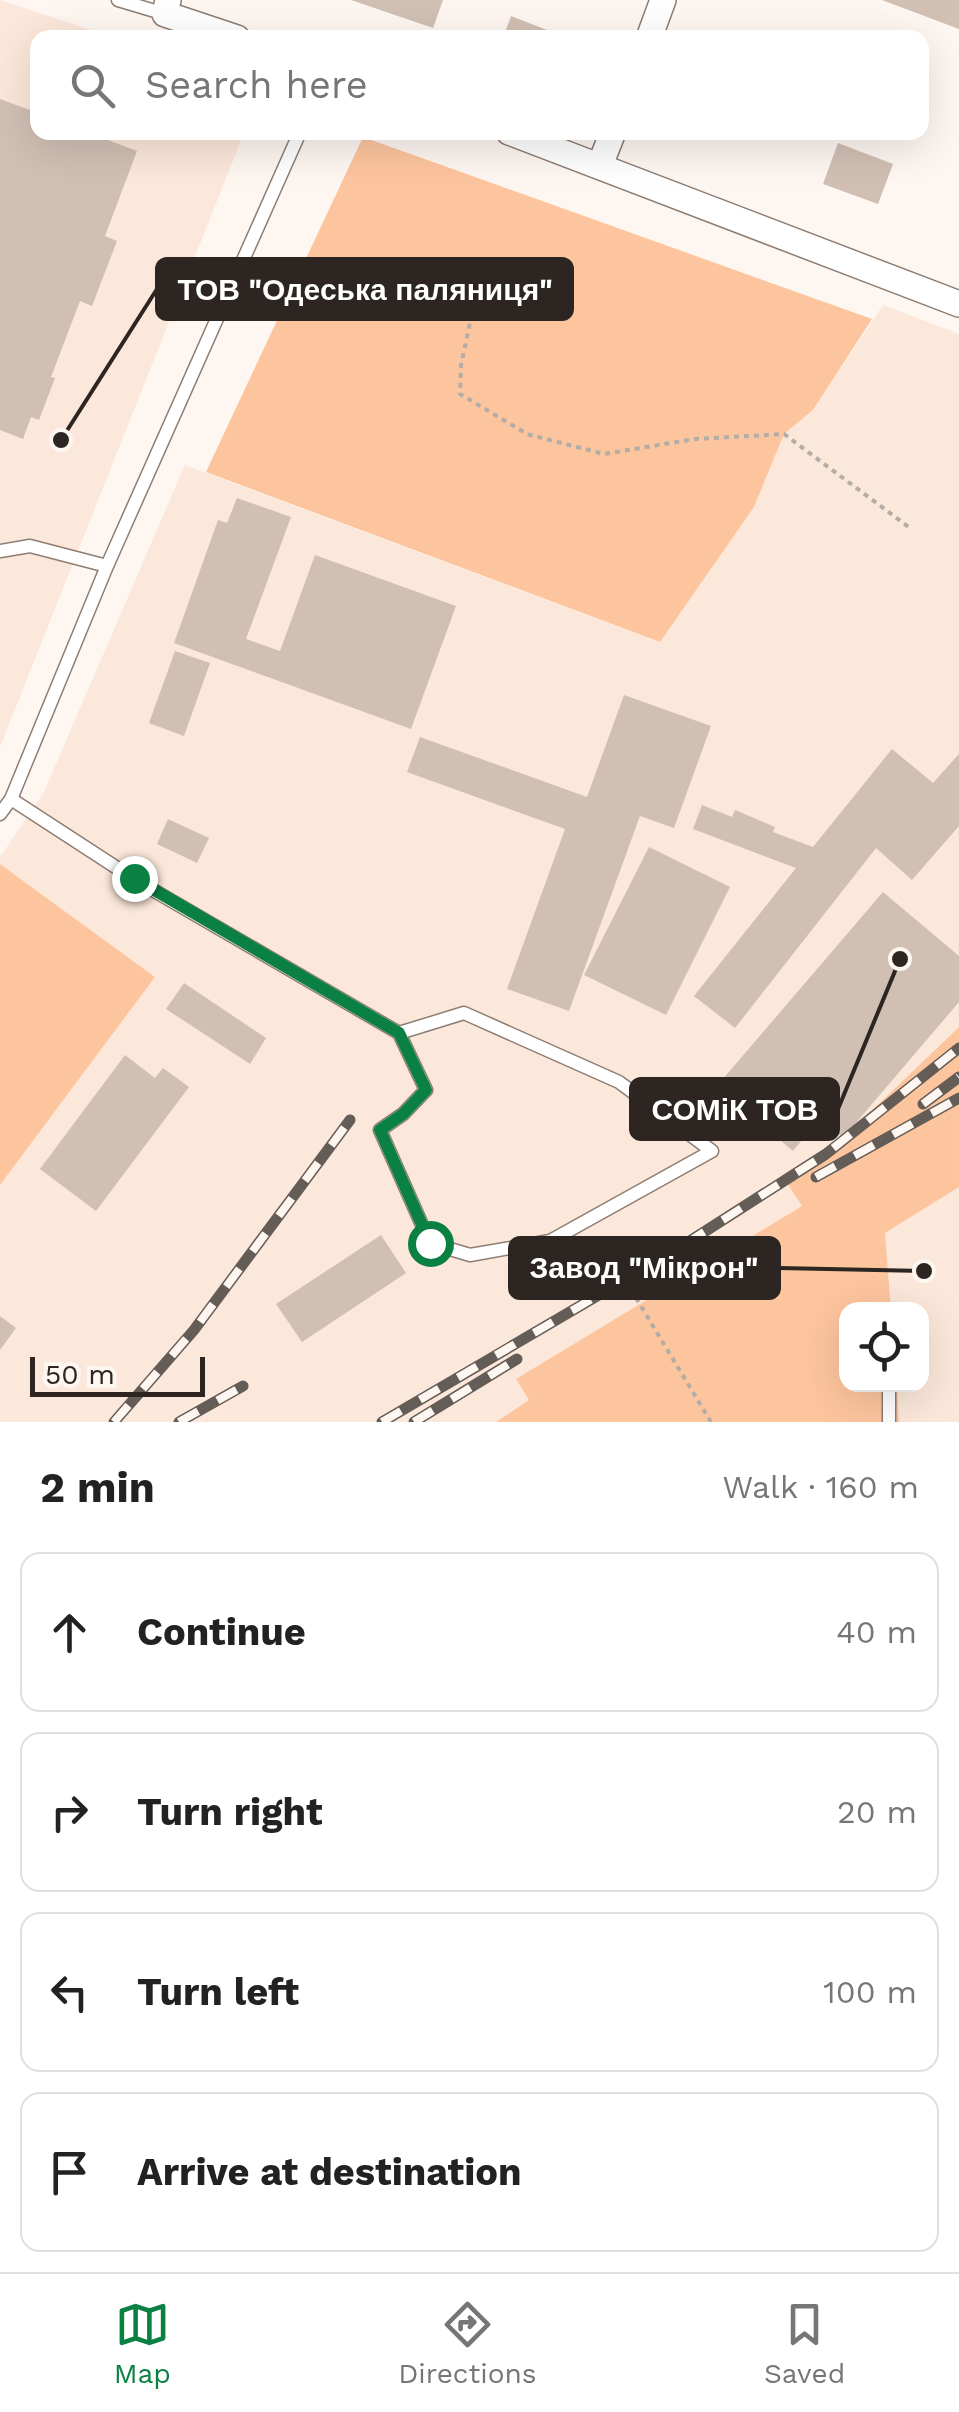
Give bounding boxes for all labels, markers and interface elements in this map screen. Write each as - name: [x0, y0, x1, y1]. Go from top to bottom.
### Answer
- search box: [30, 30, 929, 140]
- icon: search: [65, 58, 120, 113]
- text: Search here: [145, 63, 368, 107]
- callout: ТОВ "Одеська паляниця": [157, 259, 572, 319]
- text: ТОВ "Одеська паляниця": [177, 272, 553, 307]
- route end: [112, 856, 158, 902]
- callout: СОМіК ТОВ: [631, 1079, 838, 1139]
- text: СОМіК ТОВ: [651, 1092, 819, 1127]
- route start: [408, 1221, 454, 1267]
- callout: Завод "Мікрон": [510, 1238, 779, 1298]
- text: Завод "Мікрон": [529, 1250, 759, 1285]
- map controls: [839, 1302, 929, 1392]
- button: locate: [839, 1302, 929, 1392]
- scale bar: [30, 1352, 205, 1396]
- text: 50 m: [45, 1358, 115, 1391]
- text: 2 min: [40, 1463, 155, 1512]
- text: Walk · 160 m: [723, 1468, 919, 1506]
- icon: ahead: [42, 1605, 97, 1660]
- text: Continue: [137, 1610, 306, 1654]
- text: 40 m: [836, 1613, 917, 1651]
- icon: right: [42, 1785, 97, 1840]
- text: Turn right: [137, 1790, 323, 1834]
- text: 20 m: [837, 1793, 917, 1831]
- icon: left: [42, 1965, 97, 2020]
- text: Turn left: [137, 1970, 299, 2014]
- text: 100 m: [823, 1973, 917, 2011]
- icon: arrive: [42, 2145, 97, 2200]
- text: Arrive at destination: [137, 2150, 522, 2194]
- tab: Map: [114, 2297, 171, 2390]
- tab: Directions: [398, 2297, 537, 2390]
- tab: Saved: [764, 2297, 845, 2390]

